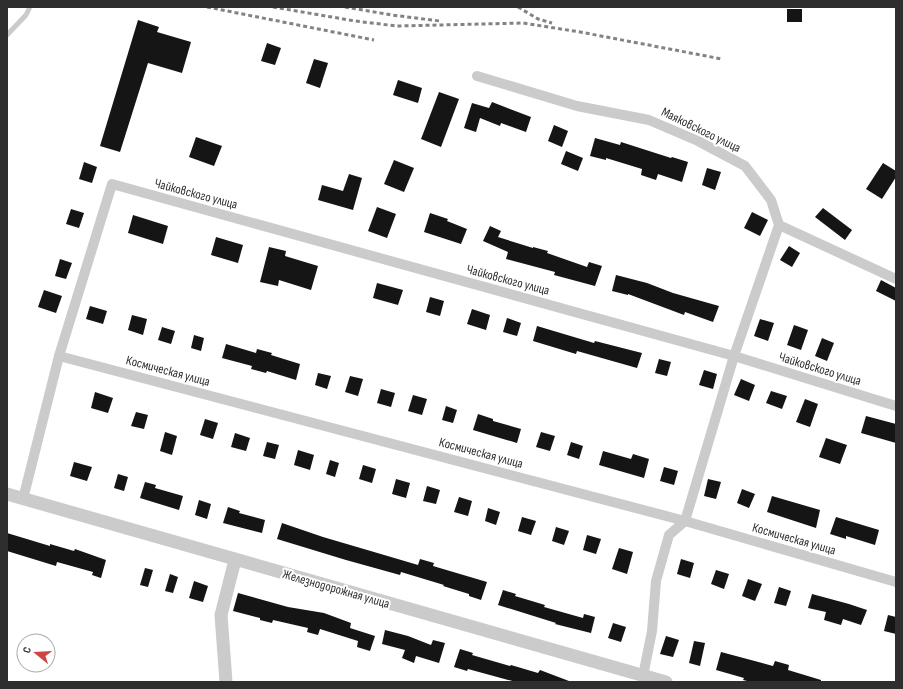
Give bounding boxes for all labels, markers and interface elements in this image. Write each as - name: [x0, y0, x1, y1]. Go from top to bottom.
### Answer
- street label: Маяковского улица: [659, 104, 743, 156]
- street label: Чайковского улица: [153, 175, 239, 213]
- street label: Чайковского улица: [465, 261, 551, 299]
- street label: Чайковского улица: [777, 349, 863, 389]
- street label: Космическая улица: [124, 352, 212, 390]
- street label: Космическая улица: [437, 434, 525, 472]
- street label: Космическая улица: [750, 519, 838, 559]
- street label: Железнодорожная улица: [281, 566, 391, 612]
- north arrow: [16, 633, 56, 673]
- text: С: [20, 645, 34, 655]

